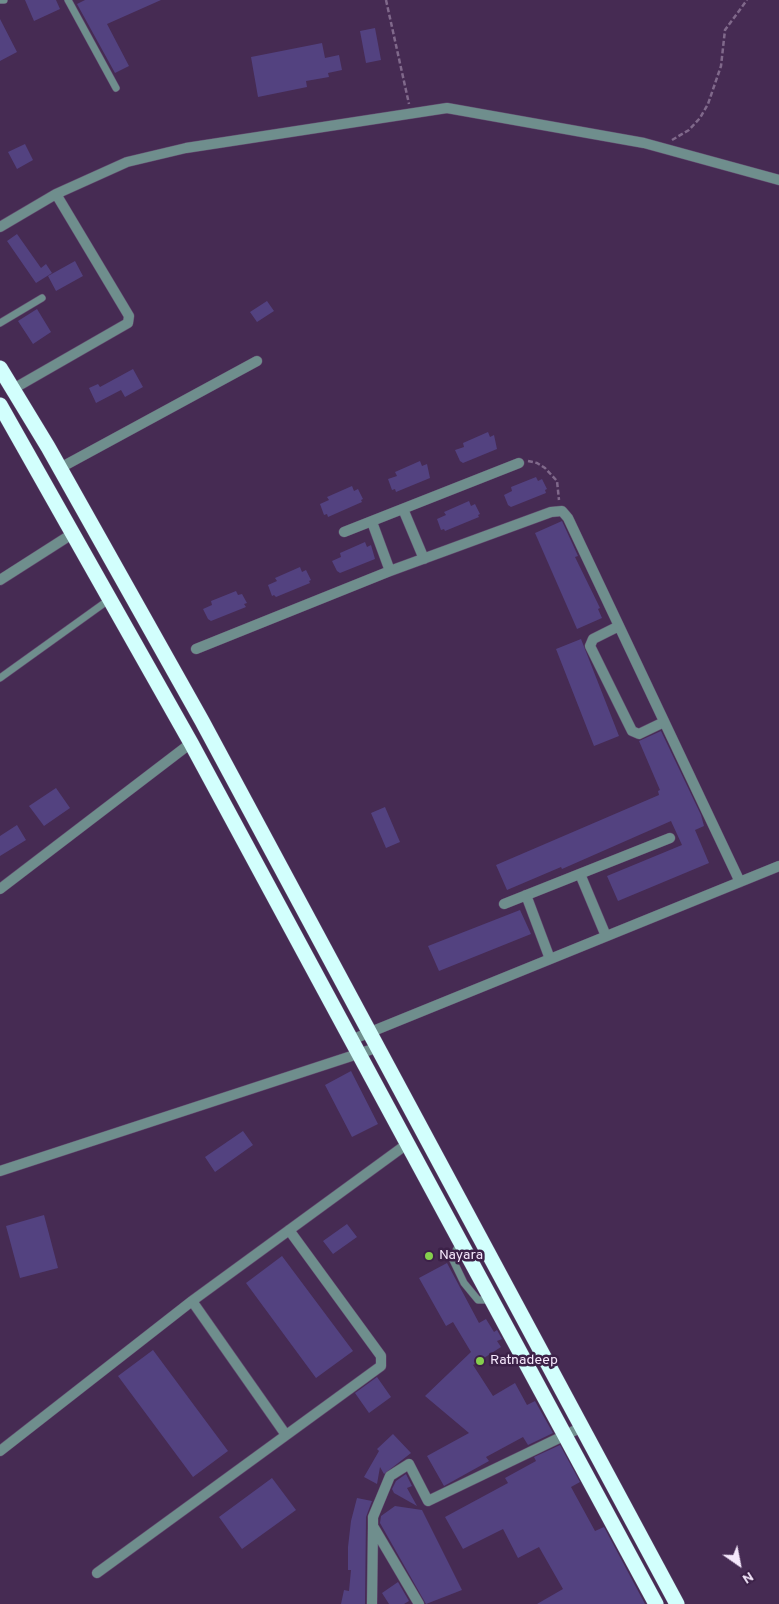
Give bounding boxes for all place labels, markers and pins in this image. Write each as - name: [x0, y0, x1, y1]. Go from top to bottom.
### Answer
- place label: Nayara: [439, 1248, 483, 1264]
- marker: Nayara: [423, 1250, 435, 1262]
- place label: Ratnadeep: [490, 1353, 558, 1369]
- marker: Ratnadeep: [474, 1355, 486, 1367]

